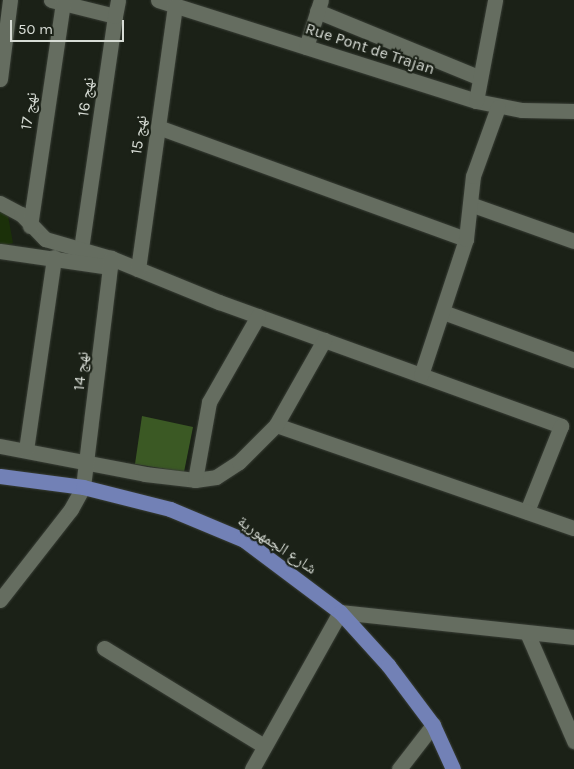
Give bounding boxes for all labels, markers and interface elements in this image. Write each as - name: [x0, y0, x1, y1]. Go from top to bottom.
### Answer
- scale bar: [12, 10, 126, 42]
- street label: Rue Pont de Trajan: [303, 19, 437, 79]
- text: 50 m: [18, 20, 53, 38]
- street label: نهج 16: [74, 76, 98, 118]
- street label: نهج 17: [17, 91, 41, 131]
- street label: نهج 15: [127, 114, 151, 156]
- street label: نهج 14: [69, 351, 93, 391]
- street label: شارع الجمهورية: [234, 512, 320, 578]

